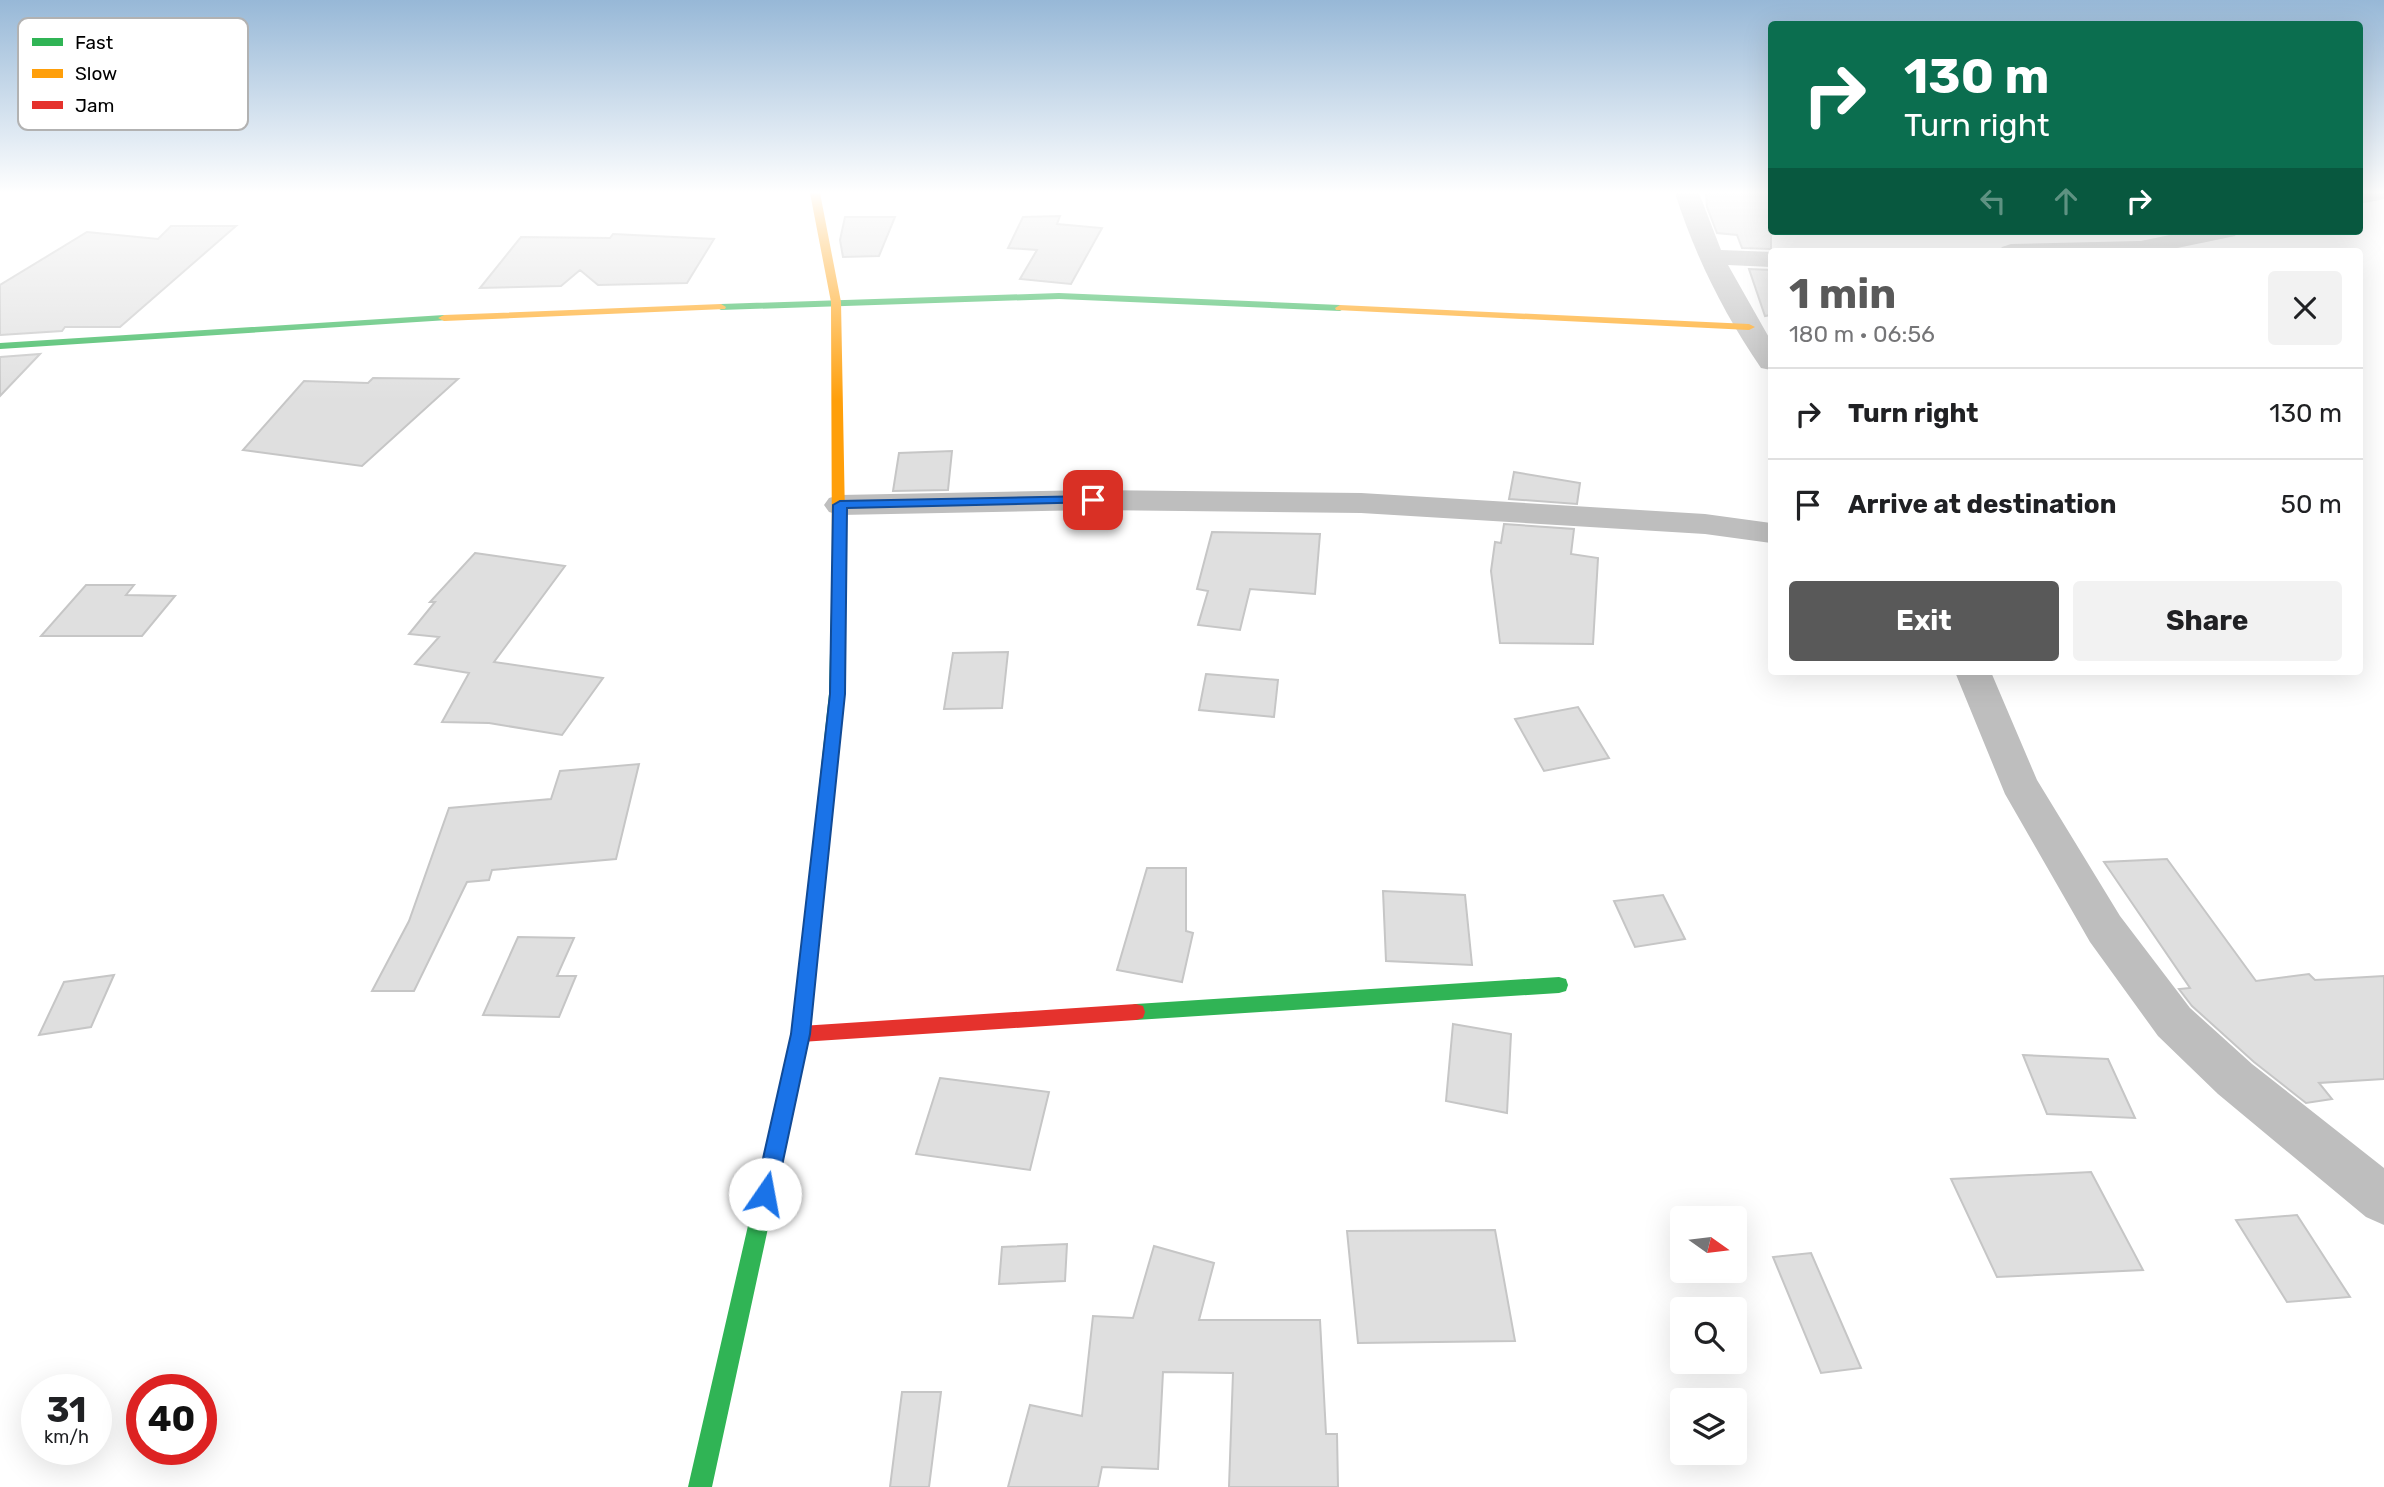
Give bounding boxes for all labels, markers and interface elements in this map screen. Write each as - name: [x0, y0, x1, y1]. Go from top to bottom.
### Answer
- legend: [18, 18, 248, 130]
- text: Fast: [75, 31, 114, 54]
- text: 130 m: [1904, 47, 2049, 105]
- icon: right: [1789, 49, 1880, 140]
- text: Slow: [75, 62, 117, 85]
- text: Jam: [75, 94, 114, 117]
- text: Turn right: [1904, 106, 2049, 144]
- icon: left: [1974, 182, 2012, 220]
- icon: ahead: [2047, 182, 2085, 220]
- icon: right: [2120, 182, 2158, 220]
- text: 1 min: [1789, 269, 1896, 319]
- button: close: [2268, 271, 2342, 345]
- text: 180 m · 06:56: [1789, 320, 1935, 348]
- icon: right: [1789, 395, 1827, 433]
- text: Turn right: [1848, 398, 1978, 429]
- text: 130 m: [2269, 398, 2342, 429]
- pin: [1063, 470, 1123, 530]
- icon: arrive: [1074, 481, 1112, 519]
- icon: arrive: [1789, 486, 1827, 524]
- text: Arrive at destination: [1848, 489, 2116, 520]
- text: 50 m: [2281, 489, 2342, 520]
- button: Exit: [1789, 581, 2059, 661]
- button: Share: [2073, 581, 2342, 661]
- position arrow: [728, 1157, 802, 1231]
- north arrow: [1670, 1206, 1746, 1283]
- map controls: [1670, 1206, 1747, 1465]
- button: search: [1670, 1297, 1747, 1374]
- speed limit sign: 40: [126, 1374, 217, 1465]
- button: layers: [1670, 1388, 1747, 1465]
- text: 31: [47, 1389, 86, 1431]
- text: km/h: [44, 1426, 89, 1448]

